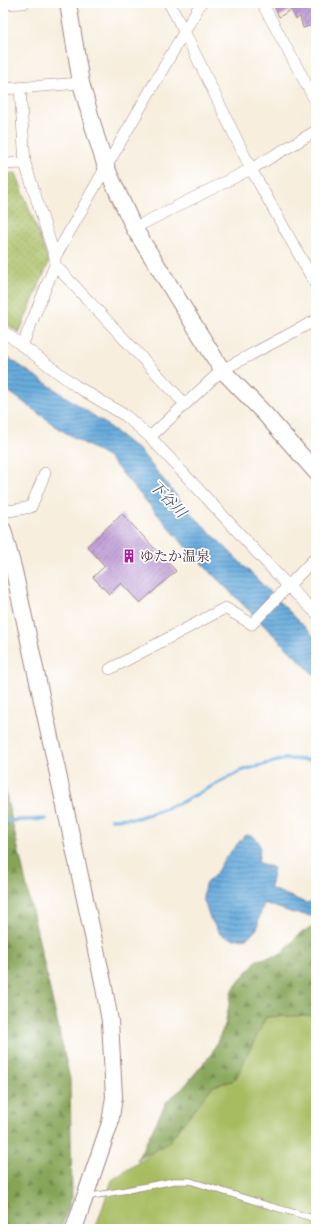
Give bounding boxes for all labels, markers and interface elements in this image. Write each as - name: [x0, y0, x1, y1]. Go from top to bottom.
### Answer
- water label: 下谷川: [145, 477, 191, 524]
- building icon: ゆたか温泉: [121, 548, 137, 564]
- place label: ゆたか温泉: [140, 548, 210, 566]

